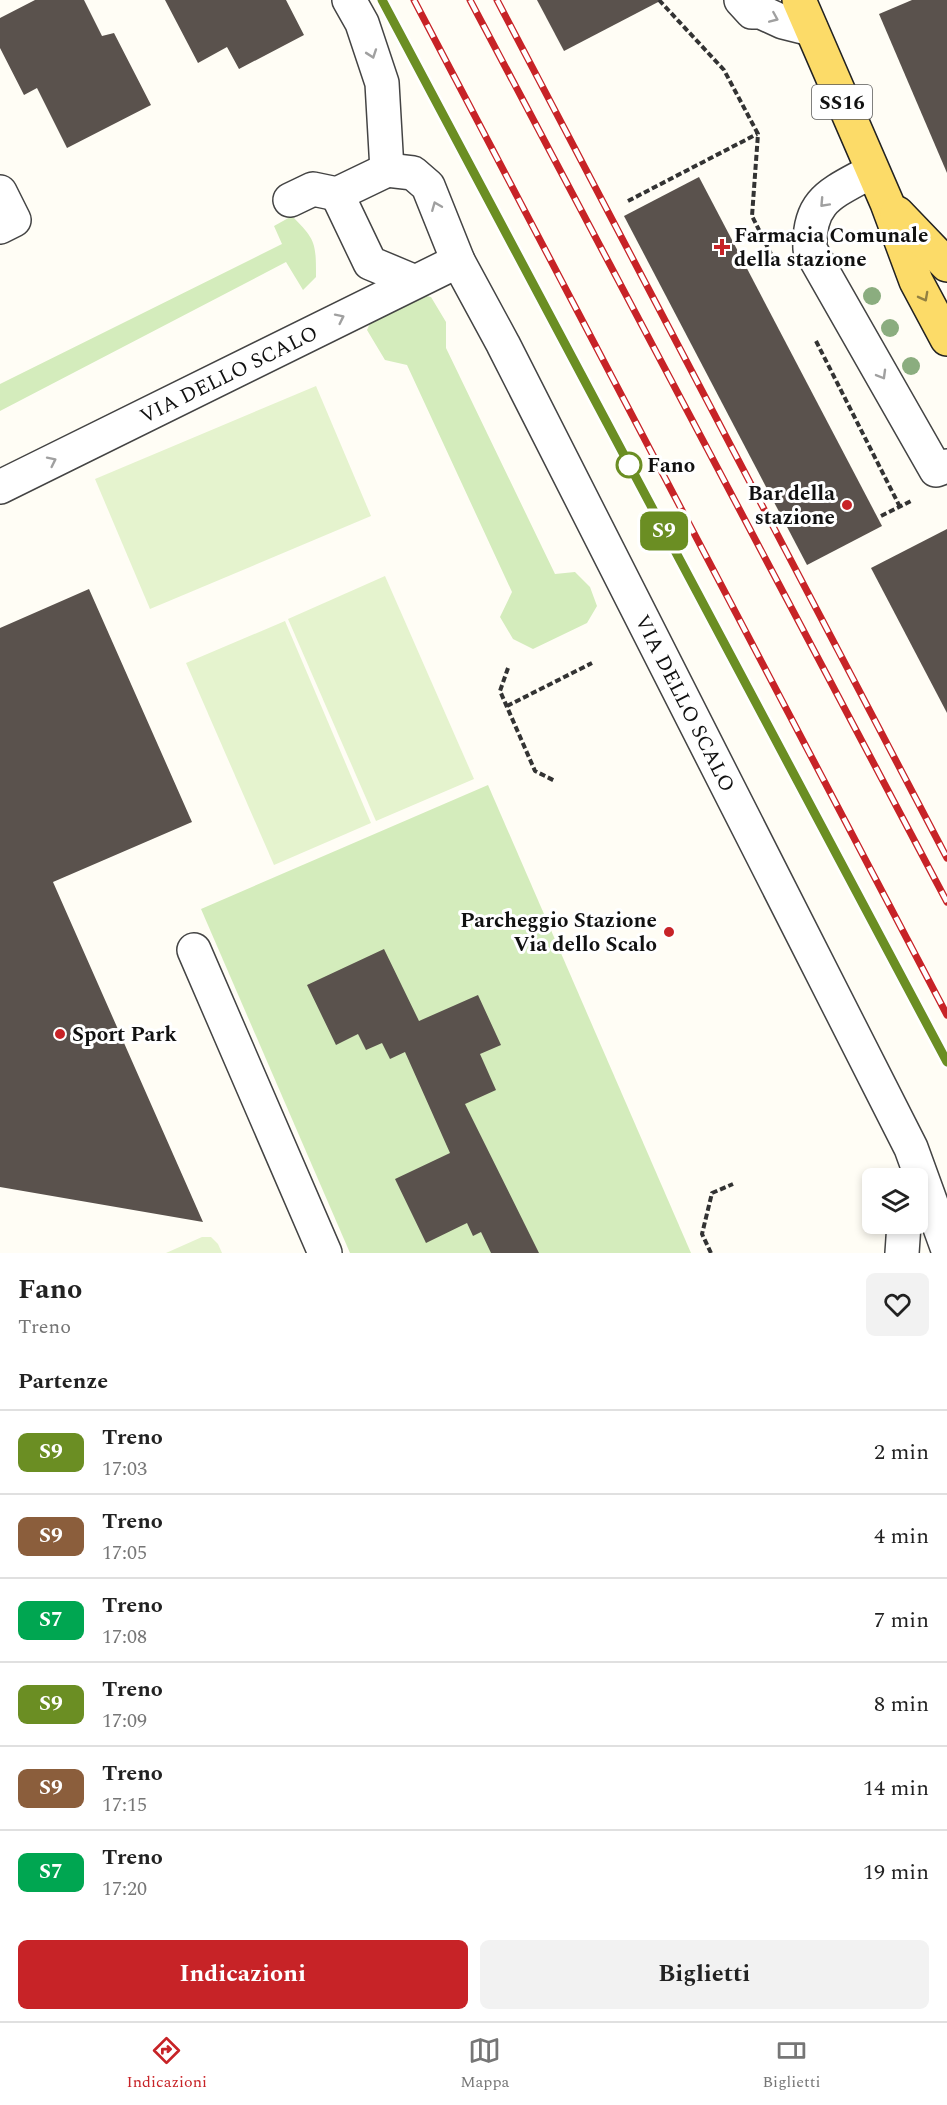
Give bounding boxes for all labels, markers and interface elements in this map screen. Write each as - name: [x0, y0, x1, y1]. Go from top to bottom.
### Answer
- one-way arrow: [767, 11, 778, 23]
- one-way arrow: [364, 48, 377, 59]
- road number: SS16: [812, 85, 872, 119]
- one-way arrow: [820, 196, 831, 207]
- one-way arrow: [431, 201, 443, 212]
- place label: Farmacia Comunale della stazione: [734, 220, 928, 276]
- marker: Farmacia Comunale della stazione: [715, 240, 729, 254]
- one-way arrow: [917, 290, 928, 301]
- one-way arrow: [333, 314, 344, 325]
- street label: VIA DELLO SCALO: [134, 318, 324, 433]
- one-way arrow: [875, 369, 886, 379]
- place label: Fano: [647, 450, 695, 482]
- marker: Fano: [616, 452, 642, 478]
- one-way arrow: [46, 457, 57, 468]
- place label: Bar della stazione: [748, 478, 835, 534]
- marker: Bar della stazione: [840, 498, 854, 512]
- line badge: S9: [637, 512, 691, 550]
- text: S9: [652, 515, 676, 547]
- street label: VIA DELLO SCALO: [626, 609, 743, 798]
- place label: Parcheggio Stazione Via dello Scalo: [460, 905, 657, 961]
- marker: Parcheggio Stazione Via dello Scalo: [662, 925, 676, 939]
- place label: Sport Park: [72, 1019, 177, 1051]
- marker: Sport Park: [53, 1027, 67, 1041]
- map controls: [862, 1168, 928, 1234]
- button: layers: [862, 1168, 928, 1234]
- text: Fano: [18, 1268, 82, 1311]
- button: heart: [866, 1273, 929, 1336]
- text: Treno: [18, 1312, 71, 1342]
- text: Partenze: [18, 1365, 108, 1398]
- text: Treno: [102, 1421, 163, 1454]
- text: S9: [39, 1436, 63, 1468]
- text: 2 min: [874, 1436, 929, 1469]
- text: 17:03: [102, 1454, 147, 1484]
- text: Treno: [102, 1505, 163, 1538]
- text: S9: [39, 1520, 63, 1552]
- text: 4 min: [874, 1520, 929, 1553]
- text: 17:05: [102, 1538, 147, 1568]
- text: Treno: [102, 1589, 163, 1622]
- text: S7: [39, 1604, 63, 1636]
- text: 7 min: [874, 1604, 929, 1637]
- text: 17:08: [102, 1622, 147, 1652]
- text: Treno: [102, 1673, 163, 1706]
- text: S9: [39, 1688, 63, 1720]
- text: 8 min: [874, 1688, 929, 1721]
- text: 17:09: [102, 1706, 147, 1736]
- text: Treno: [102, 1757, 163, 1790]
- text: S9: [39, 1772, 63, 1804]
- text: 14 min: [863, 1772, 929, 1805]
- text: 17:15: [102, 1790, 147, 1820]
- text: Treno: [102, 1841, 163, 1874]
- text: S7: [39, 1856, 63, 1888]
- text: 19 min: [863, 1856, 929, 1889]
- text: 17:20: [102, 1874, 147, 1904]
- button: Indicazioni: [18, 1940, 468, 2009]
- button: Biglietti: [480, 1940, 929, 2009]
- tab: Indicazioni: [127, 2034, 207, 2094]
- tab: Mappa: [460, 2034, 509, 2094]
- tab: Biglietti: [763, 2034, 820, 2094]

